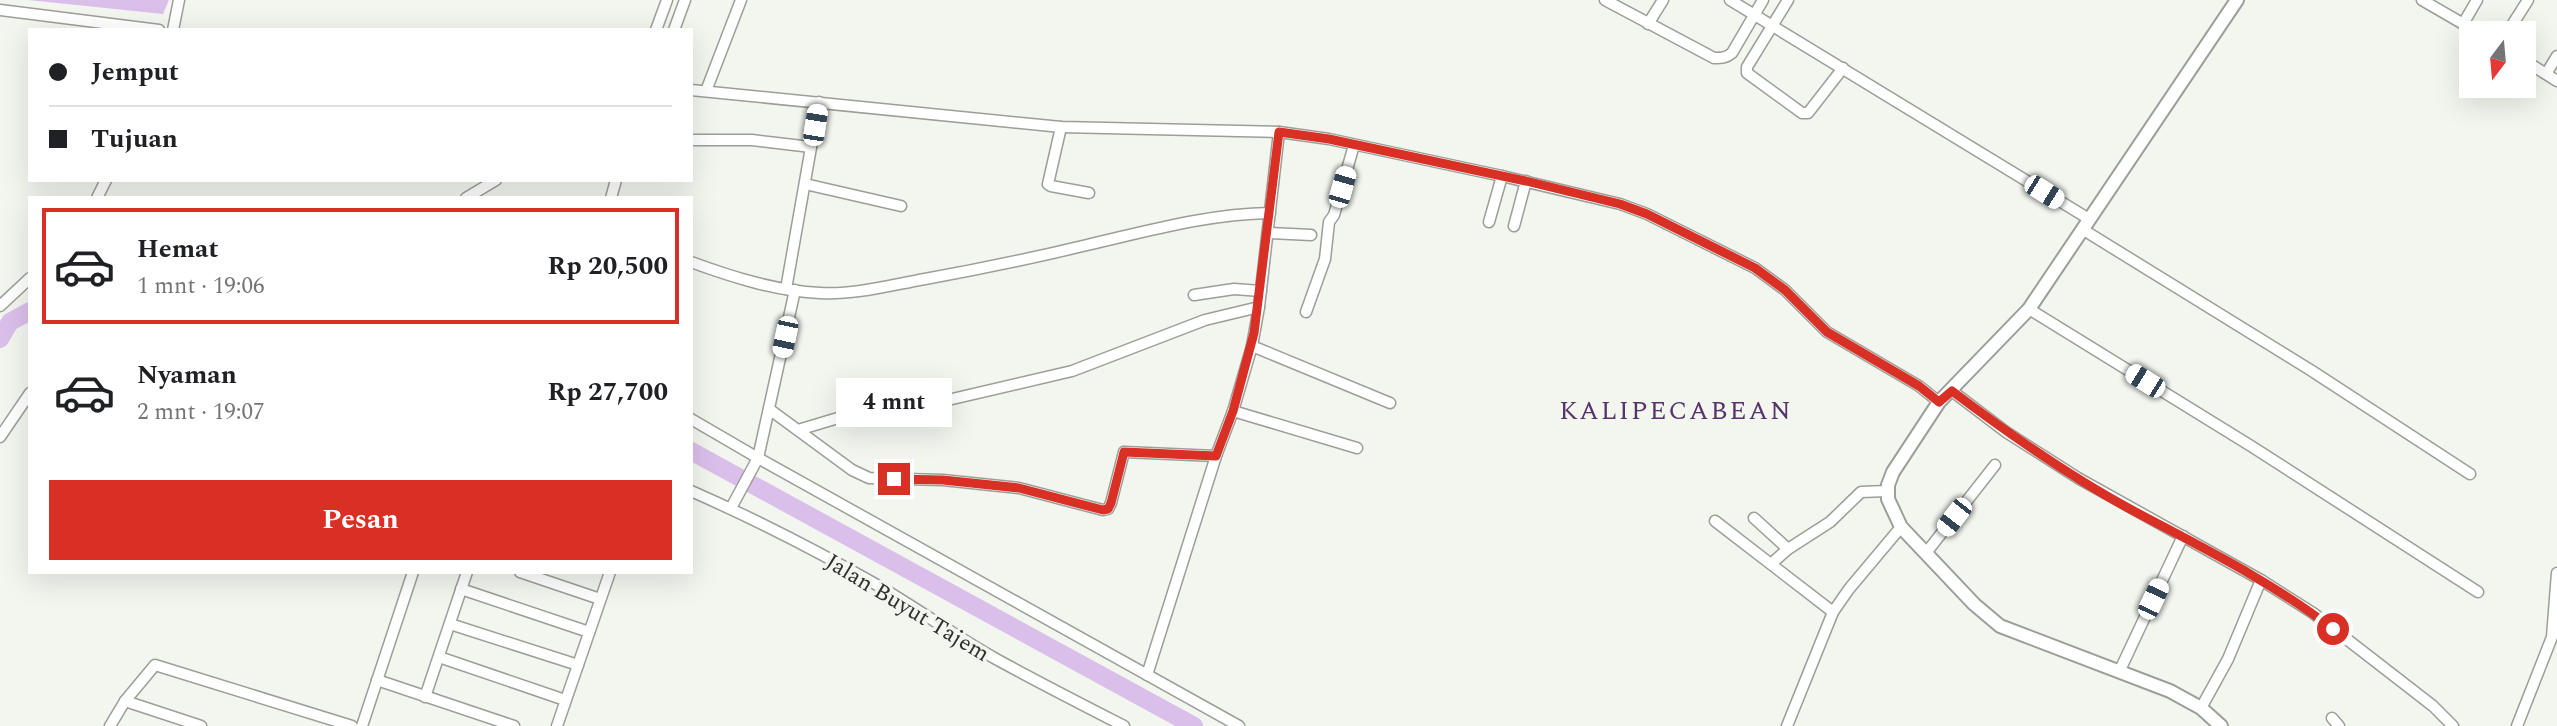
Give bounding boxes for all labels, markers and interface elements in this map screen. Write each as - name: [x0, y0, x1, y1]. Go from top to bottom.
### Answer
- north arrow: [2459, 21, 2536, 98]
- map controls: [2459, 21, 2536, 98]
- text: Jemput: [91, 52, 179, 92]
- car: [802, 103, 829, 147]
- text: Tujuan: [91, 119, 178, 159]
- car: [1327, 164, 1358, 210]
- car: [2021, 172, 2068, 212]
- text: Hemat: [137, 229, 218, 269]
- icon: car: [53, 235, 116, 298]
- text: Rp 20,500: [547, 246, 668, 286]
- text: 1 mnt · 19:06: [137, 269, 265, 304]
- car: [771, 314, 800, 360]
- text: Nyaman: [137, 355, 237, 395]
- icon: car: [53, 361, 116, 424]
- car: [2122, 361, 2169, 401]
- text: Rp 27,700: [547, 372, 668, 412]
- callout: 4 mnt: [836, 378, 952, 426]
- text: 4 mnt: [863, 385, 925, 420]
- district label: KALIPECABEAN: [1559, 391, 1793, 431]
- text: 2 mnt · 19:07: [137, 395, 265, 430]
- route end: [878, 463, 910, 495]
- button: Pesan: [49, 480, 672, 560]
- car: [1933, 494, 1976, 540]
- street label: Jalan Buyut Tajem: [818, 545, 996, 671]
- car: [2135, 576, 2172, 622]
- route start: [2317, 613, 2349, 645]

